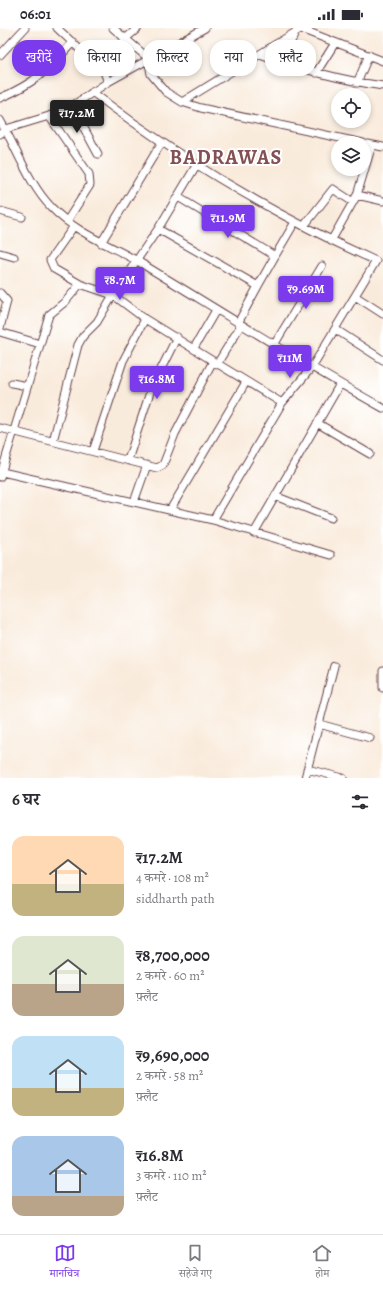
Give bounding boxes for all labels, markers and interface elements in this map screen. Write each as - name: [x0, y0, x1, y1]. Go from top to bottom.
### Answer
- text: 06:01: [20, 4, 51, 24]
- chip: खरीदें: [12, 40, 66, 76]
- chip: किराया: [74, 40, 135, 76]
- chip: फ़िल्टर: [143, 40, 202, 76]
- chip: नया: [210, 40, 257, 76]
- chip: फ़्लैट: [265, 40, 316, 76]
- map controls: [331, 88, 371, 176]
- button: locate: [331, 88, 371, 128]
- pin: ₹17.2M: [44, 100, 110, 134]
- text: ₹17.2M: [59, 104, 95, 121]
- button: layers: [331, 136, 371, 176]
- district label: BADRAWAS: [170, 144, 282, 171]
- pin: ₹11.9M: [195, 205, 261, 239]
- text: ₹11.9M: [211, 209, 245, 226]
- pin: ₹8.7M: [92, 267, 148, 301]
- text: ₹8.7M: [104, 271, 136, 288]
- pin: ₹9.69M: [273, 276, 339, 310]
- text: ₹9.69M: [287, 280, 325, 297]
- pin: ₹11M: [266, 345, 314, 379]
- text: ₹11M: [277, 349, 303, 366]
- pin: ₹16.8M: [124, 366, 190, 400]
- text: ₹16.8M: [139, 370, 175, 387]
- text: 6 घर: [12, 788, 40, 811]
- icon: filters: [349, 791, 371, 813]
- text: ₹17.2M: [136, 846, 183, 869]
- icon: home: [44, 852, 92, 900]
- text: 4 कमरे · 108 m²: [136, 869, 209, 886]
- text: siddharth path: [136, 890, 215, 907]
- text: ₹8,700,000: [136, 944, 210, 967]
- icon: home: [44, 952, 92, 1000]
- text: 2 कमरे · 60 m²: [136, 967, 204, 984]
- text: फ़्लैट: [136, 988, 158, 1005]
- text: ₹9,690,000: [136, 1044, 209, 1067]
- icon: home: [44, 1052, 92, 1100]
- text: 2 कमरे · 58 m²: [136, 1067, 203, 1084]
- text: फ़्लैट: [136, 1088, 158, 1105]
- text: ₹16.8M: [136, 1144, 184, 1167]
- icon: home: [44, 1152, 92, 1200]
- text: 3 कमरे · 110 m²: [136, 1167, 207, 1184]
- text: फ़्लैट: [136, 1188, 158, 1205]
- tab: मानचित्र: [50, 1242, 79, 1284]
- tab: सहेजे गए: [179, 1242, 212, 1284]
- tab: होम: [311, 1242, 333, 1284]

